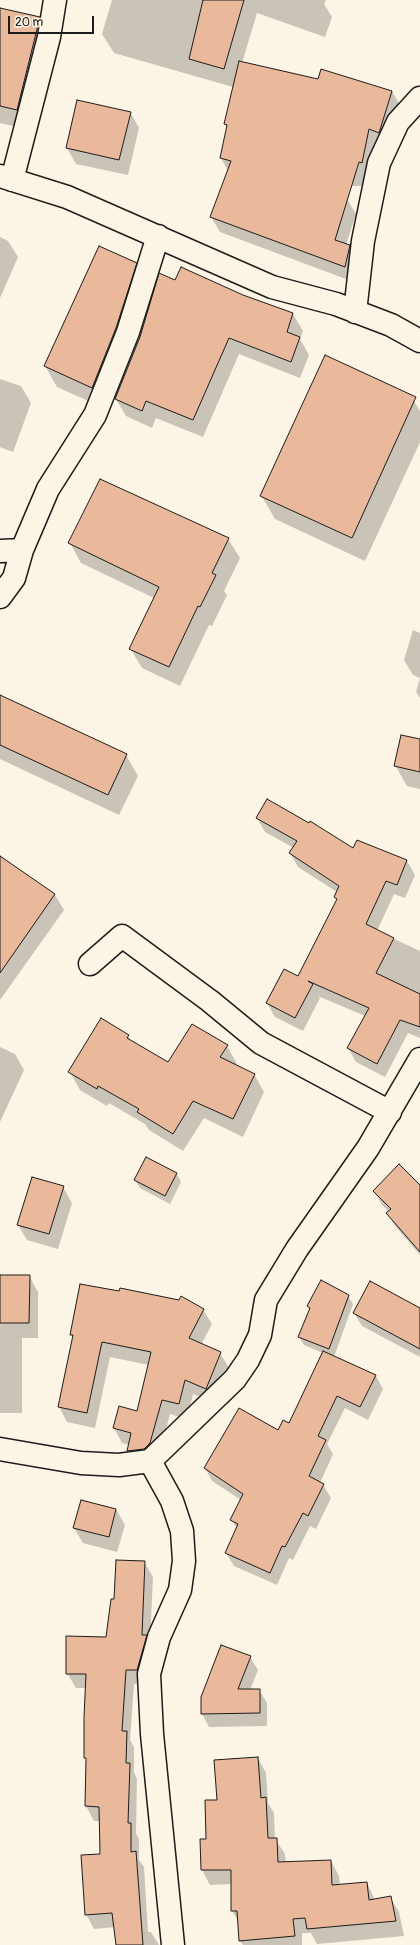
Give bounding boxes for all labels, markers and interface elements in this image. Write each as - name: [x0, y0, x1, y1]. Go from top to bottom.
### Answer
- scale bar: [10, 8, 96, 34]
- text: 20 m: [15, 15, 43, 30]

